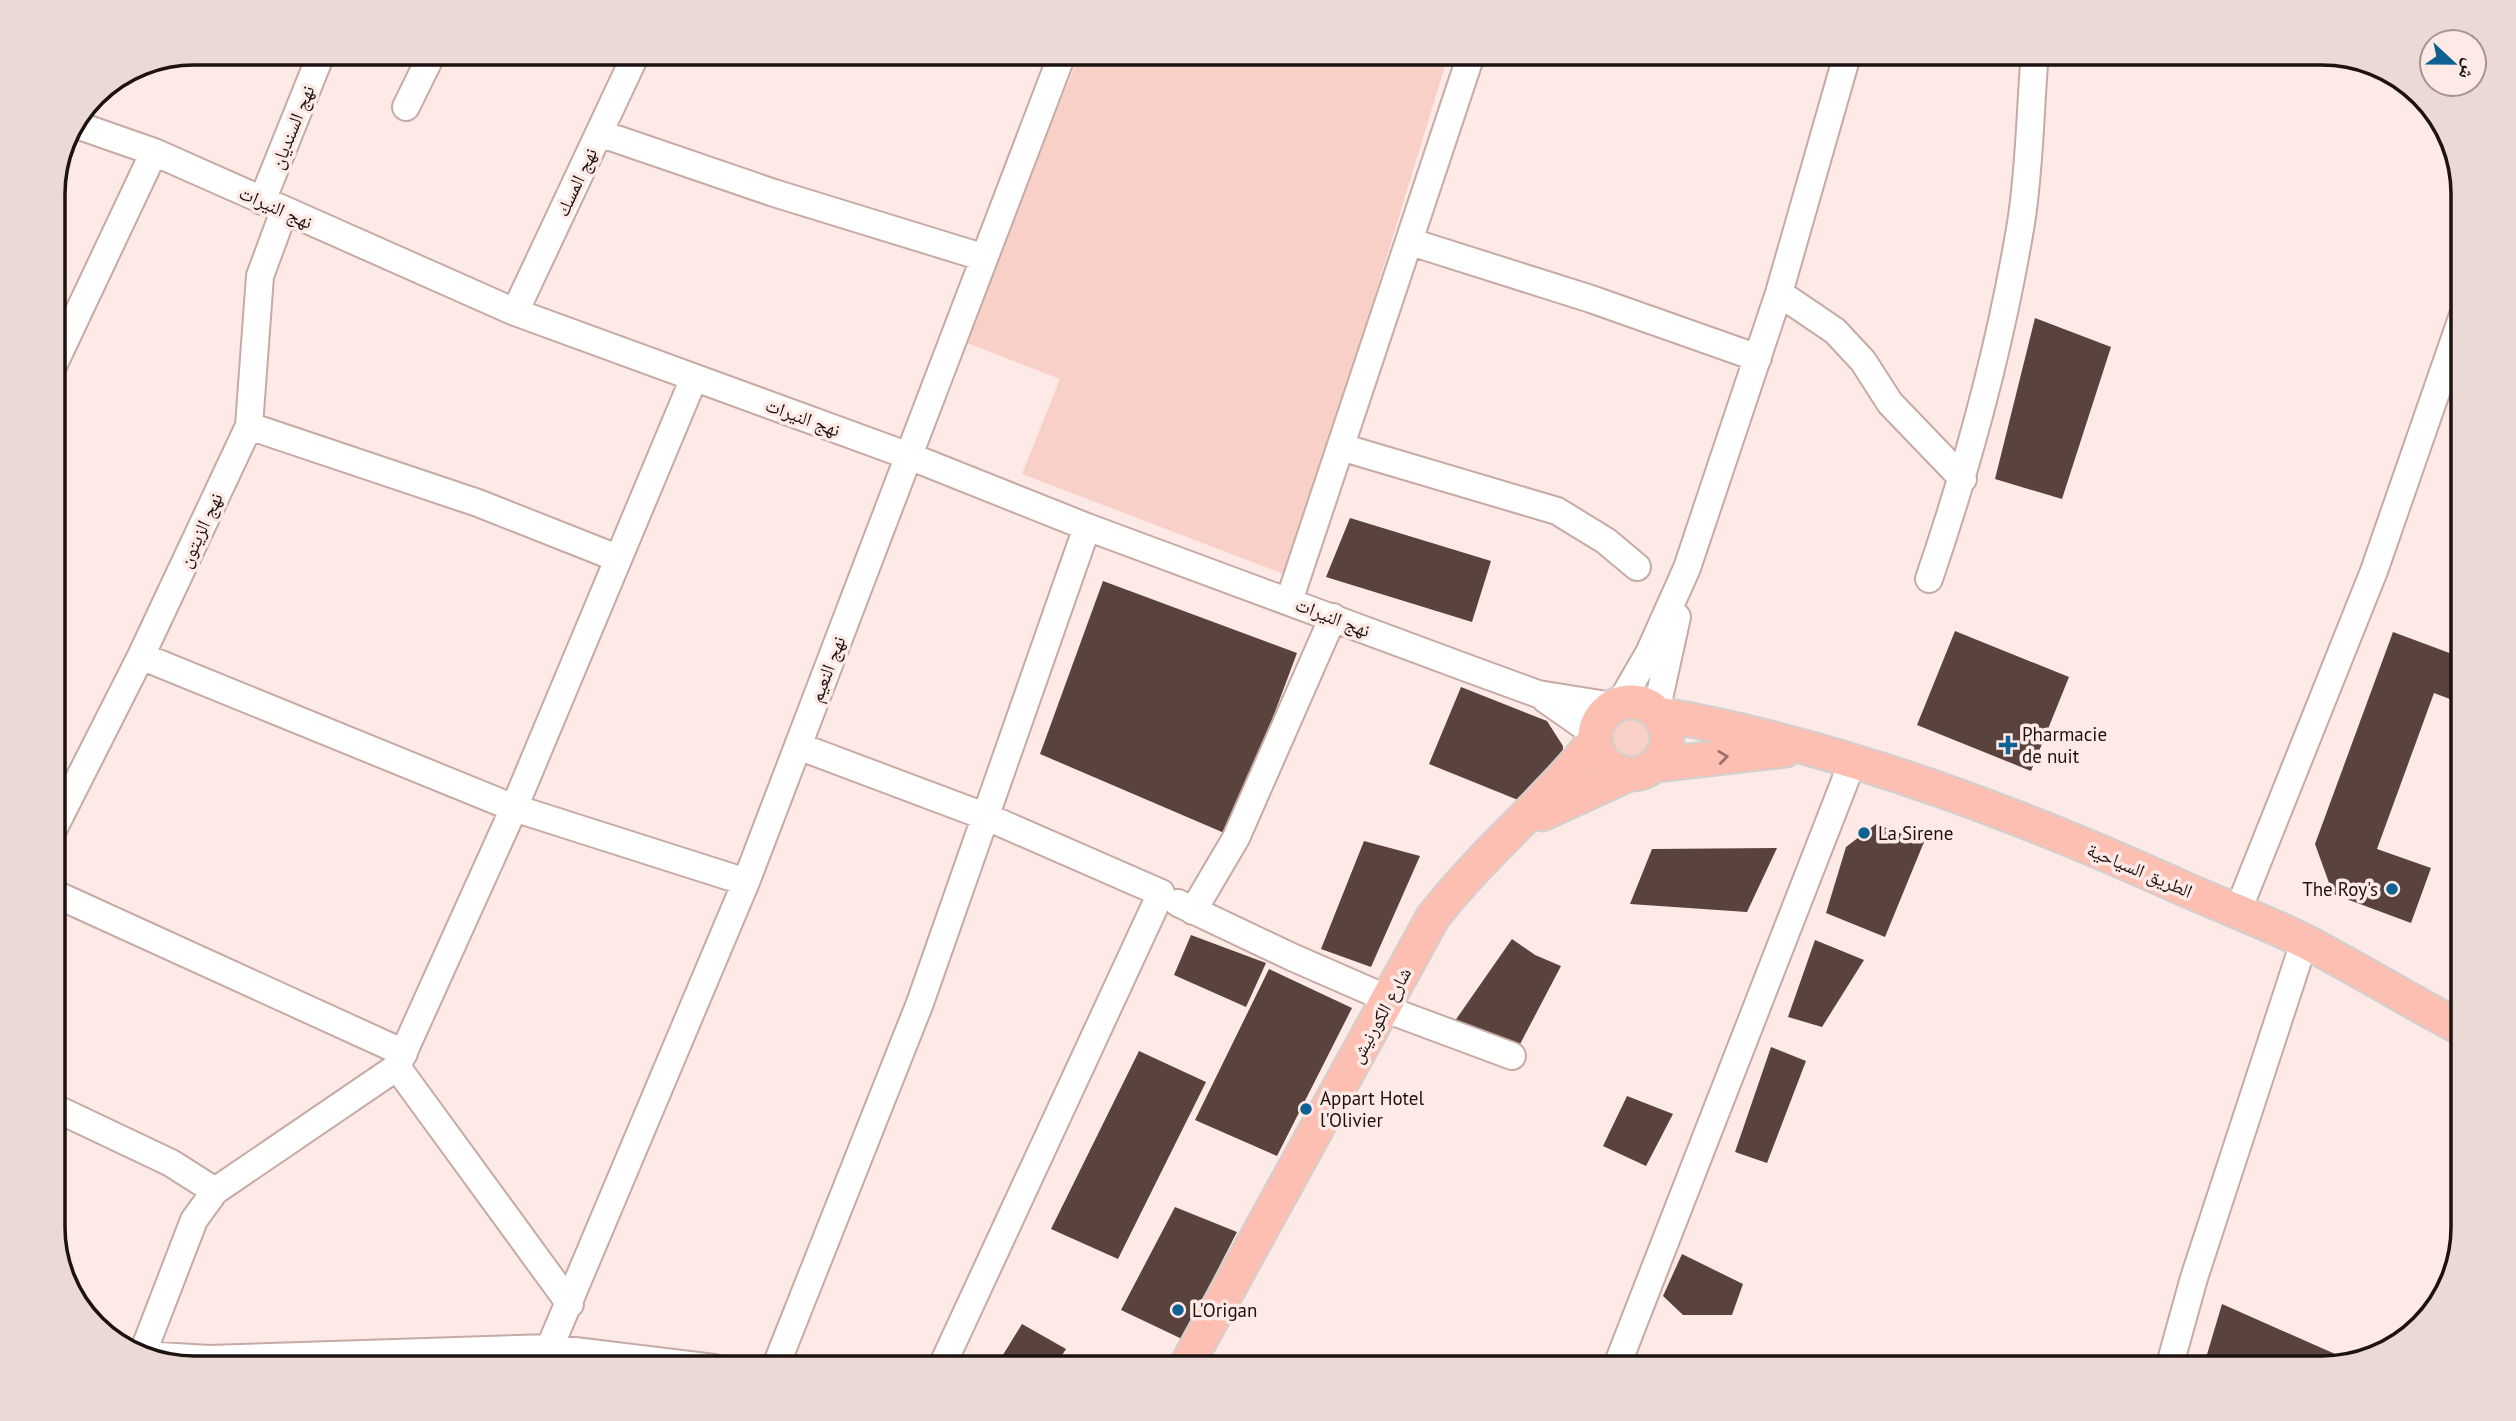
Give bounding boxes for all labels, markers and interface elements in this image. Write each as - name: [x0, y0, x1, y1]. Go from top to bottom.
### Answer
- north arrow: [2418, 28, 2488, 98]
- text: ش: [2454, 56, 2484, 83]
- street label: نهج السنديان: [264, 82, 321, 173]
- street label: نهج المسك: [550, 144, 603, 221]
- street label: نهج النيرات: [235, 180, 317, 235]
- street label: نهج النيرات: [762, 392, 844, 443]
- street label: نهج الزيتون: [172, 489, 229, 572]
- street label: نهج النيرات: [1292, 592, 1374, 643]
- street label: نهج النعيم: [803, 632, 852, 706]
- place label: Pharmacie de nuit: [2022, 722, 2107, 768]
- marker: Pharmacie de nuit: [2000, 737, 2016, 753]
- one-way arrow: [1717, 750, 1729, 765]
- place label: La Sirene: [1878, 821, 1953, 845]
- marker: La Sirene: [1856, 825, 1872, 841]
- street label: الطريق السياحية: [2084, 837, 2196, 903]
- place label: The Roy's: [2302, 877, 2378, 901]
- marker: The Roy's: [2384, 881, 2400, 897]
- street label: شارع الكورنيش: [1344, 963, 1416, 1067]
- place label: Appart Hotel l'Olivier: [1320, 1086, 1424, 1132]
- marker: Appart Hotel l'Olivier: [1298, 1101, 1314, 1117]
- place label: L'Origan: [1192, 1298, 1257, 1322]
- marker: L'Origan: [1170, 1302, 1186, 1318]

